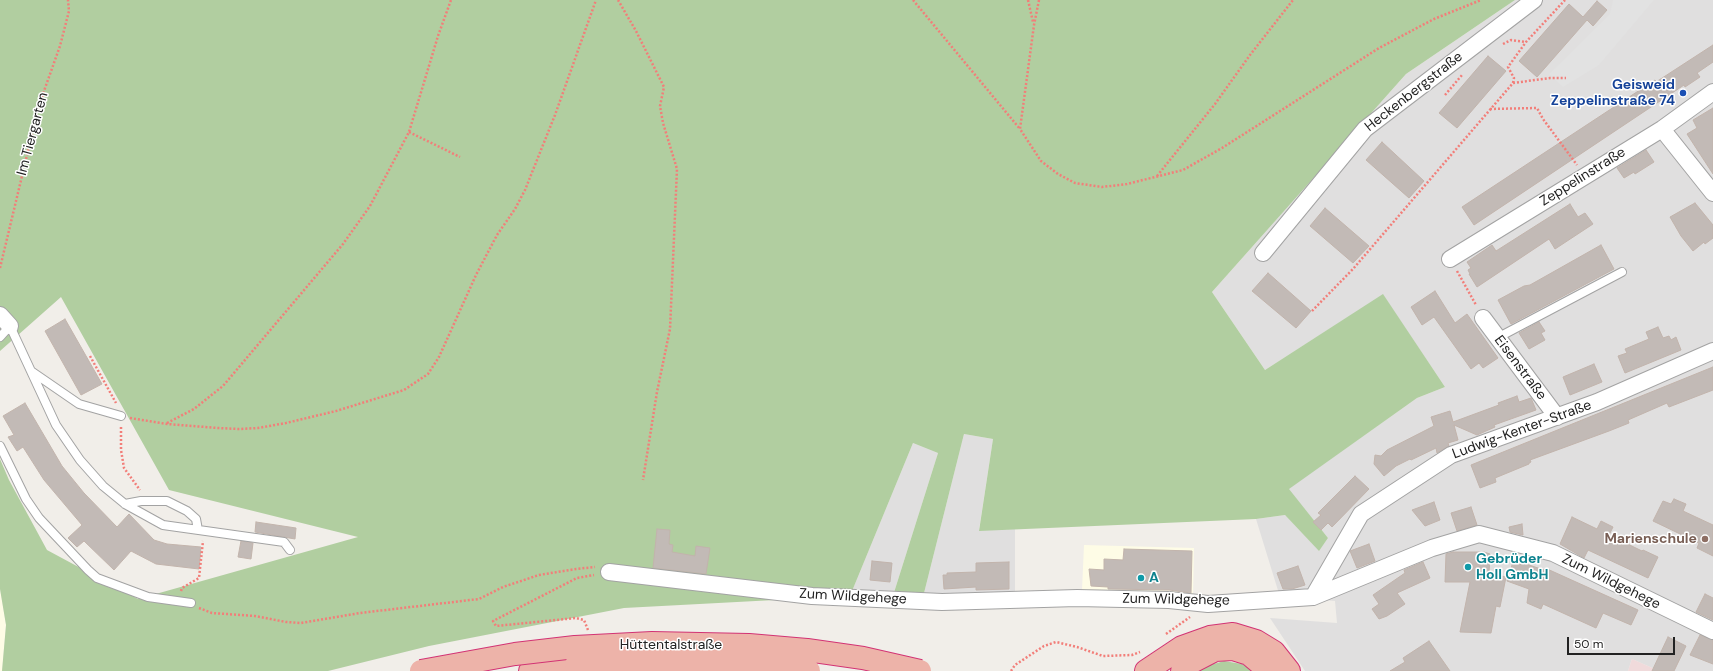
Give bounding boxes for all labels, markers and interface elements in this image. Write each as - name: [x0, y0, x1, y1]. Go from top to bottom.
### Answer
- street label: Heckenbergstraße: [1362, 49, 1466, 135]
- place label: Geisweid Zeppelinstraße 74: [1551, 77, 1675, 110]
- marker: Geisweid Zeppelinstraße 74: [1678, 88, 1688, 98]
- street label: Im Tiergarten: [14, 91, 52, 177]
- street label: Zeppelinstraße: [1537, 144, 1629, 210]
- street label: Eisenstraße: [1490, 332, 1550, 404]
- street label: Ludwig-Kenter-Straße: [1450, 397, 1594, 463]
- place label: Marienschule: [1604, 531, 1697, 547]
- marker: Marienschule: [1700, 534, 1710, 544]
- place label: Gebrüder Holl GmbH: [1476, 551, 1549, 584]
- street label: Zum Wildgehege: [1559, 551, 1663, 613]
- marker: Gebrüder Holl GmbH: [1463, 562, 1473, 572]
- place label: A: [1149, 570, 1159, 586]
- marker: A: [1136, 573, 1146, 583]
- street label: Zum Wildgehege: [799, 586, 907, 608]
- street label: Zum Wildgehege: [1122, 591, 1230, 609]
- scale bar: [1569, 629, 1677, 655]
- text: 50 m: [1574, 636, 1603, 652]
- street label: Hüttentalstraße: [620, 637, 722, 653]

